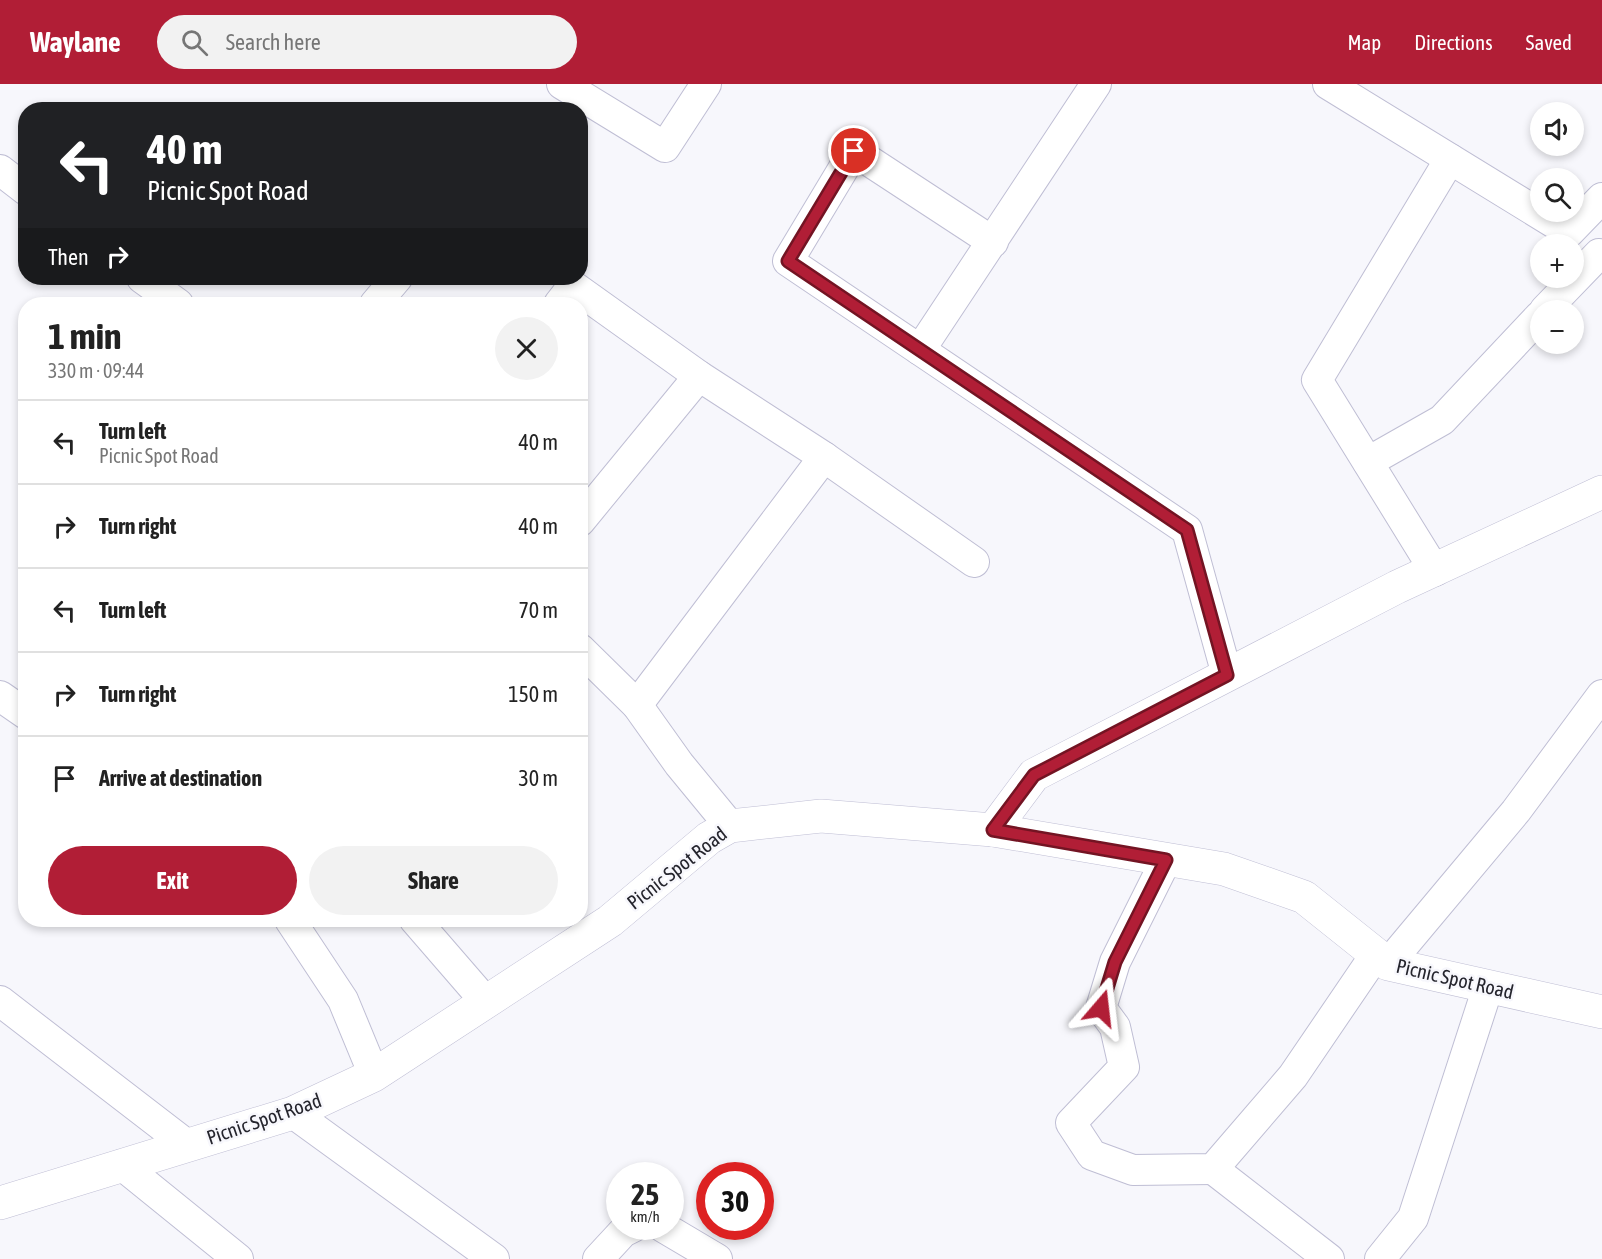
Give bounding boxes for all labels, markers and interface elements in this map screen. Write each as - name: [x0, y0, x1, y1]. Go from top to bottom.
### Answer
- search box: [157, 15, 577, 69]
- text: Waylane: [30, 26, 121, 58]
- icon: search: [178, 26, 211, 59]
- text: Search here: [226, 29, 321, 55]
- text: Map: [1347, 30, 1381, 54]
- text: Directions: [1414, 30, 1493, 54]
- text: Saved: [1526, 30, 1572, 54]
- map controls: [1530, 102, 1584, 354]
- button: sound: [1530, 102, 1584, 156]
- text: 40 m: [147, 125, 222, 173]
- pin: [828, 125, 879, 176]
- icon: left: [48, 126, 126, 204]
- icon: arrive: [837, 134, 870, 167]
- button: search: [1530, 168, 1584, 222]
- text: Picnic Spot Road: [147, 175, 309, 206]
- button: +: [1530, 234, 1584, 288]
- icon: right: [101, 240, 134, 273]
- text: Then: [48, 244, 89, 270]
- button: −: [1530, 300, 1584, 354]
- text: 1 min: [48, 315, 122, 357]
- button: close: [495, 317, 558, 380]
- text: 330 m · 09:44: [48, 359, 144, 382]
- text: Turn left: [99, 418, 166, 444]
- icon: left: [48, 426, 81, 459]
- text: 40 m: [518, 429, 558, 455]
- text: Picnic Spot Road: [99, 444, 219, 467]
- icon: right: [48, 510, 81, 543]
- text: Turn right: [99, 513, 176, 539]
- text: 40 m: [518, 513, 558, 539]
- icon: left: [48, 594, 81, 627]
- text: Turn left: [99, 597, 166, 623]
- text: 70 m: [518, 597, 558, 623]
- icon: right: [48, 678, 81, 711]
- text: Turn right: [99, 681, 176, 707]
- text: 150 m: [508, 681, 558, 707]
- icon: arrive: [48, 762, 81, 795]
- text: Arrive at destination: [99, 765, 262, 791]
- text: 30 m: [518, 765, 558, 791]
- street label: Picnic Spot Road: [622, 822, 731, 914]
- button: Exit: [48, 846, 297, 915]
- button: Share: [309, 846, 558, 915]
- street label: Picnic Spot Road: [1394, 954, 1516, 1003]
- position arrow: [1069, 976, 1133, 1040]
- street label: Picnic Spot Road: [203, 1088, 324, 1149]
- speed limit sign: 30: [696, 1162, 774, 1240]
- text: 25: [631, 1177, 659, 1211]
- text: km/h: [630, 1208, 660, 1225]

